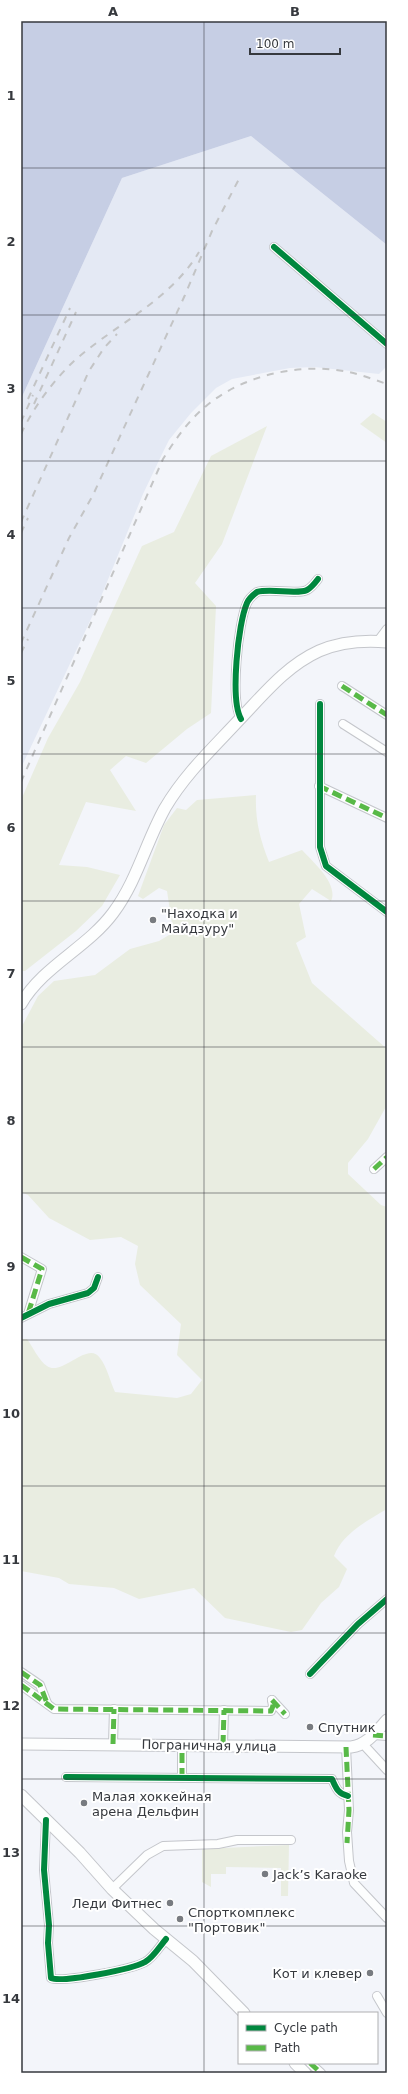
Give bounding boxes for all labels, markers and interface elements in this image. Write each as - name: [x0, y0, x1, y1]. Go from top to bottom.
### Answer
- text: A: [108, 4, 118, 19]
- text: B: [290, 4, 300, 19]
- scale bar: [250, 30, 340, 56]
- text: 100 m: [256, 37, 294, 51]
- text: 1: [6, 88, 16, 103]
- text: 2: [6, 234, 16, 249]
- text: 3: [6, 381, 16, 396]
- text: 4: [6, 527, 16, 542]
- text: 5: [6, 673, 16, 688]
- text: 6: [6, 820, 16, 835]
- place label: "Находка и Майдзуру": [161, 906, 238, 936]
- marker: "Находка и Майдзуру": [148, 915, 158, 925]
- text: 7: [6, 966, 16, 981]
- text: 8: [6, 1113, 16, 1128]
- text: 9: [6, 1259, 16, 1274]
- text: 10: [2, 1406, 20, 1421]
- text: 11: [2, 1552, 20, 1567]
- text: 12: [2, 1698, 20, 1713]
- place label: Спутник: [318, 1720, 376, 1735]
- marker: Спутник: [305, 1722, 315, 1732]
- street label: Пограничная улица: [141, 1737, 277, 1754]
- place label: Малая хоккейная арена Дельфин: [92, 1789, 212, 1819]
- marker: Малая хоккейная арена Дельфин: [79, 1798, 89, 1808]
- text: 13: [2, 1845, 20, 1860]
- place label: Jack’s Karaoke: [272, 1867, 367, 1882]
- marker: Jack’s Karaoke: [260, 1869, 270, 1879]
- place label: Леди Фитнес: [72, 1896, 162, 1911]
- marker: Леди Фитнес: [165, 1898, 175, 1908]
- place label: Спорткомплекс "Портовик": [188, 1905, 295, 1935]
- marker: Спорткомплекс "Портовик": [175, 1914, 185, 1924]
- place label: Кот и клевер: [272, 1966, 362, 1981]
- marker: Кот и клевер: [365, 1968, 375, 1978]
- text: 14: [2, 1991, 20, 2006]
- legend: [238, 2012, 378, 2064]
- text: Cycle path: [274, 2021, 338, 2035]
- text: Path: [274, 2041, 300, 2055]

